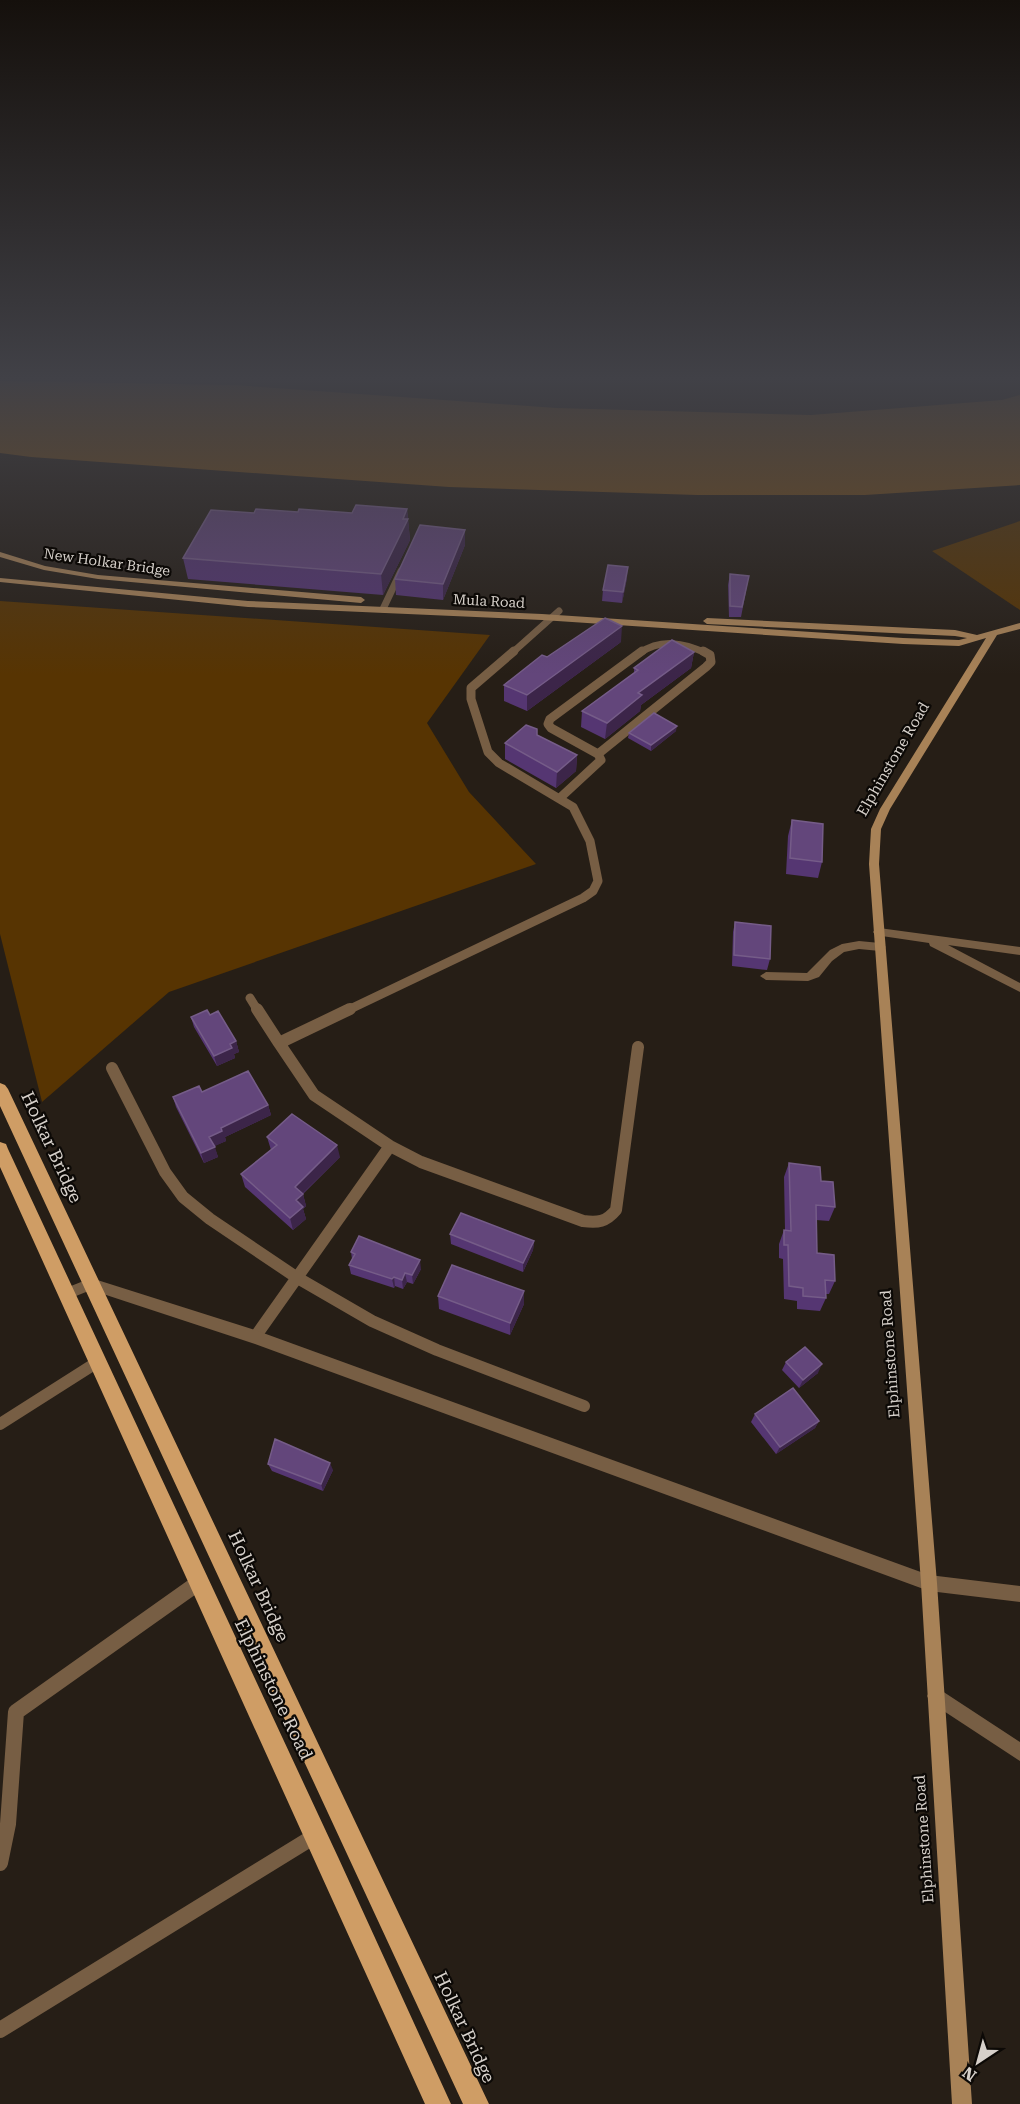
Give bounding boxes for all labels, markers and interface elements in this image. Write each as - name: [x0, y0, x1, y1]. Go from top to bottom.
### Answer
- street label: New Holkar Bridge: [43, 545, 171, 579]
- street label: Mula Road: [453, 591, 525, 611]
- street label: Elphinstone Road: [853, 699, 933, 819]
- street label: Holkar Bridge: [17, 1088, 87, 1206]
- street label: Elphinstone Road: [877, 1289, 903, 1419]
- street label: Holkar Bridge: [224, 1527, 294, 1645]
- street label: Elphinstone Road: [231, 1615, 317, 1763]
- street label: Elphinstone Road: [911, 1774, 937, 1904]
- street label: Holkar Bridge: [430, 1968, 500, 2086]
- north arrow: [948, 2032, 1008, 2092]
- text: N: [959, 2062, 980, 2085]

